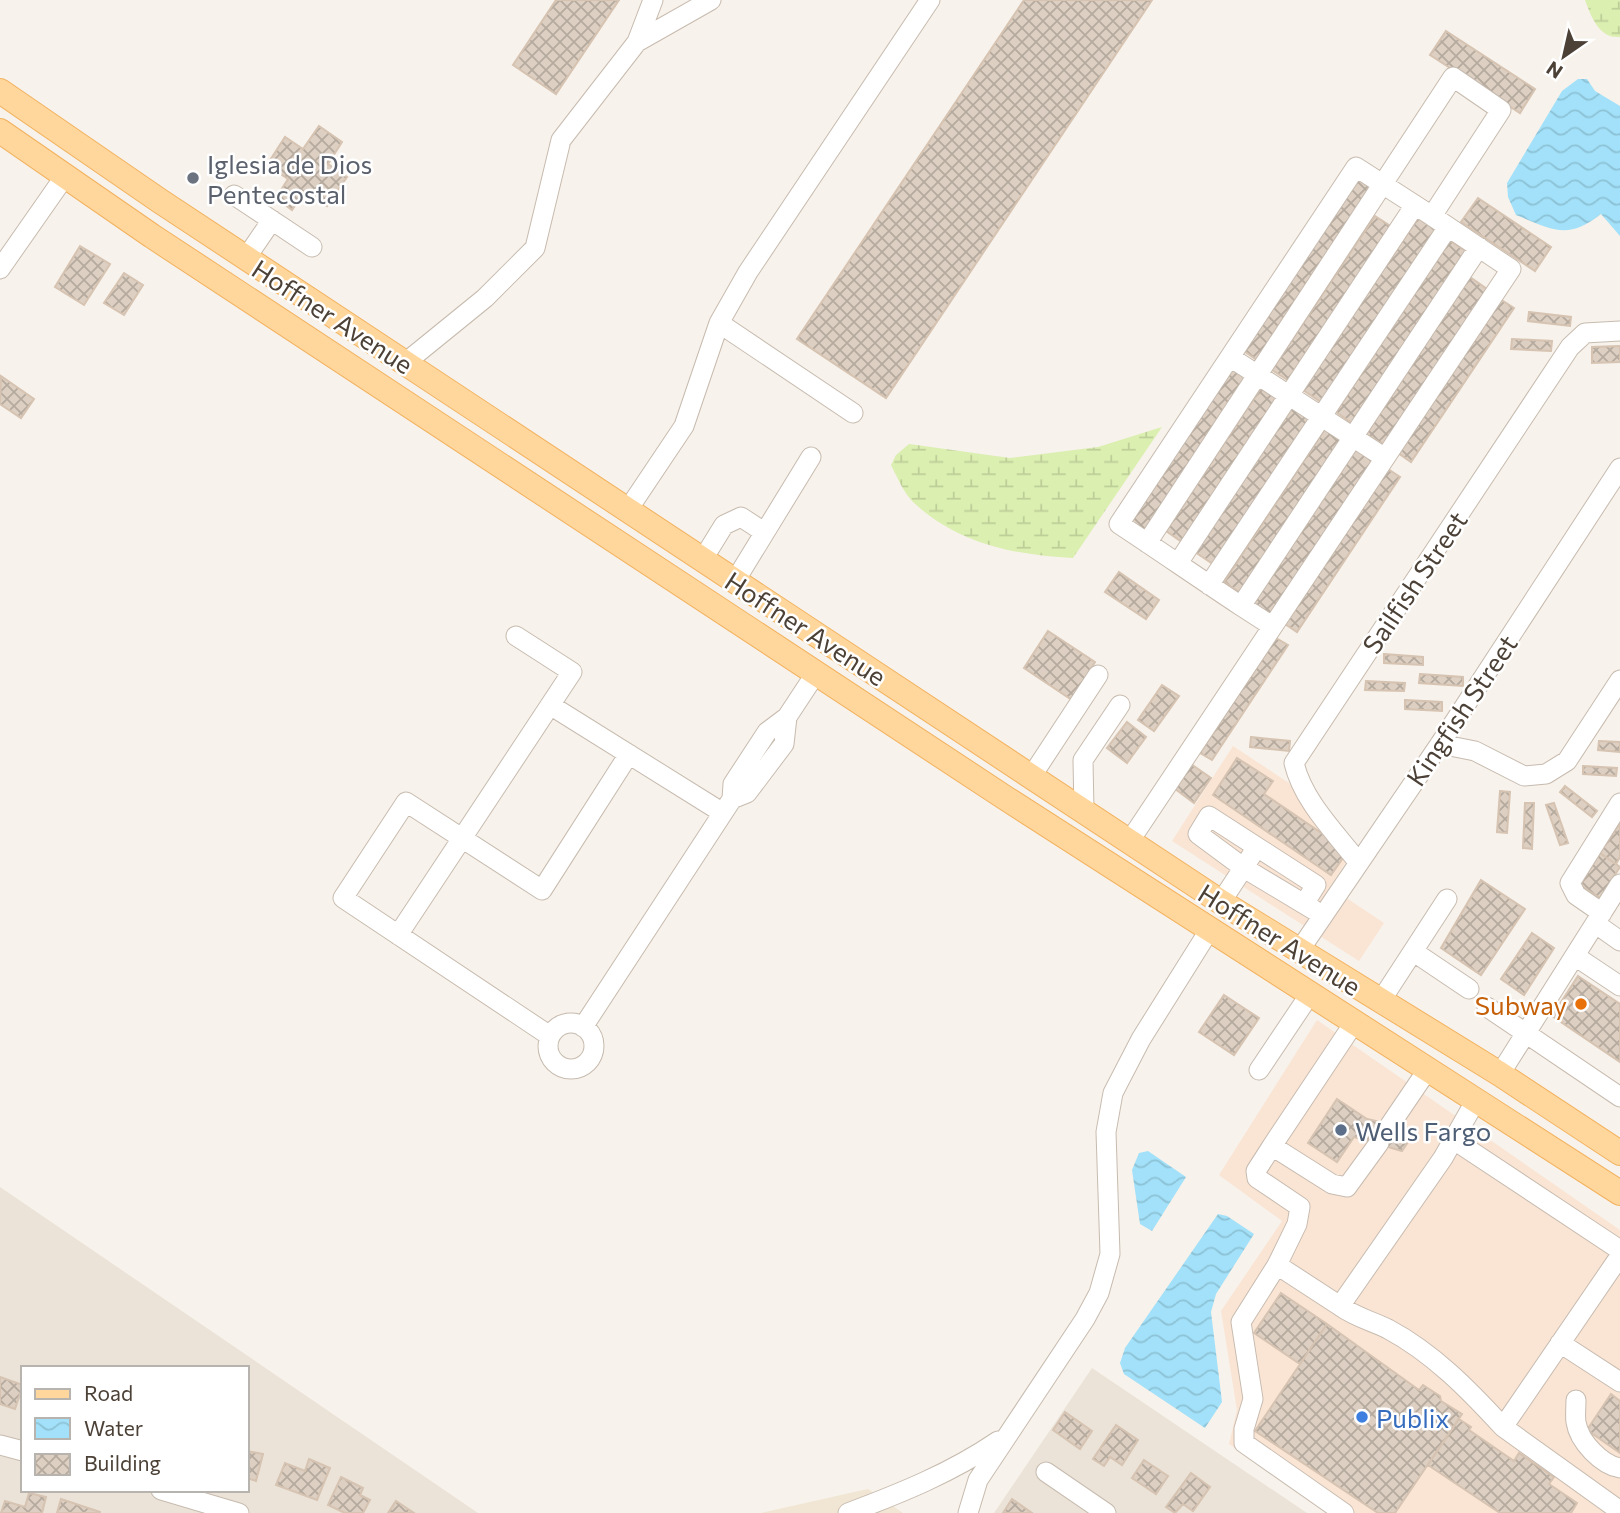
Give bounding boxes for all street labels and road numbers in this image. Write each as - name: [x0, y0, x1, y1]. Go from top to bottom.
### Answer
- street label: Hoffner Avenue: [247, 252, 419, 380]
- street label: Sailfish Street: [1355, 505, 1473, 659]
- street label: Hoffner Avenue: [720, 564, 892, 692]
- street label: Kingfish Street: [1399, 629, 1523, 791]
- street label: Hoffner Avenue: [1193, 877, 1367, 1001]

